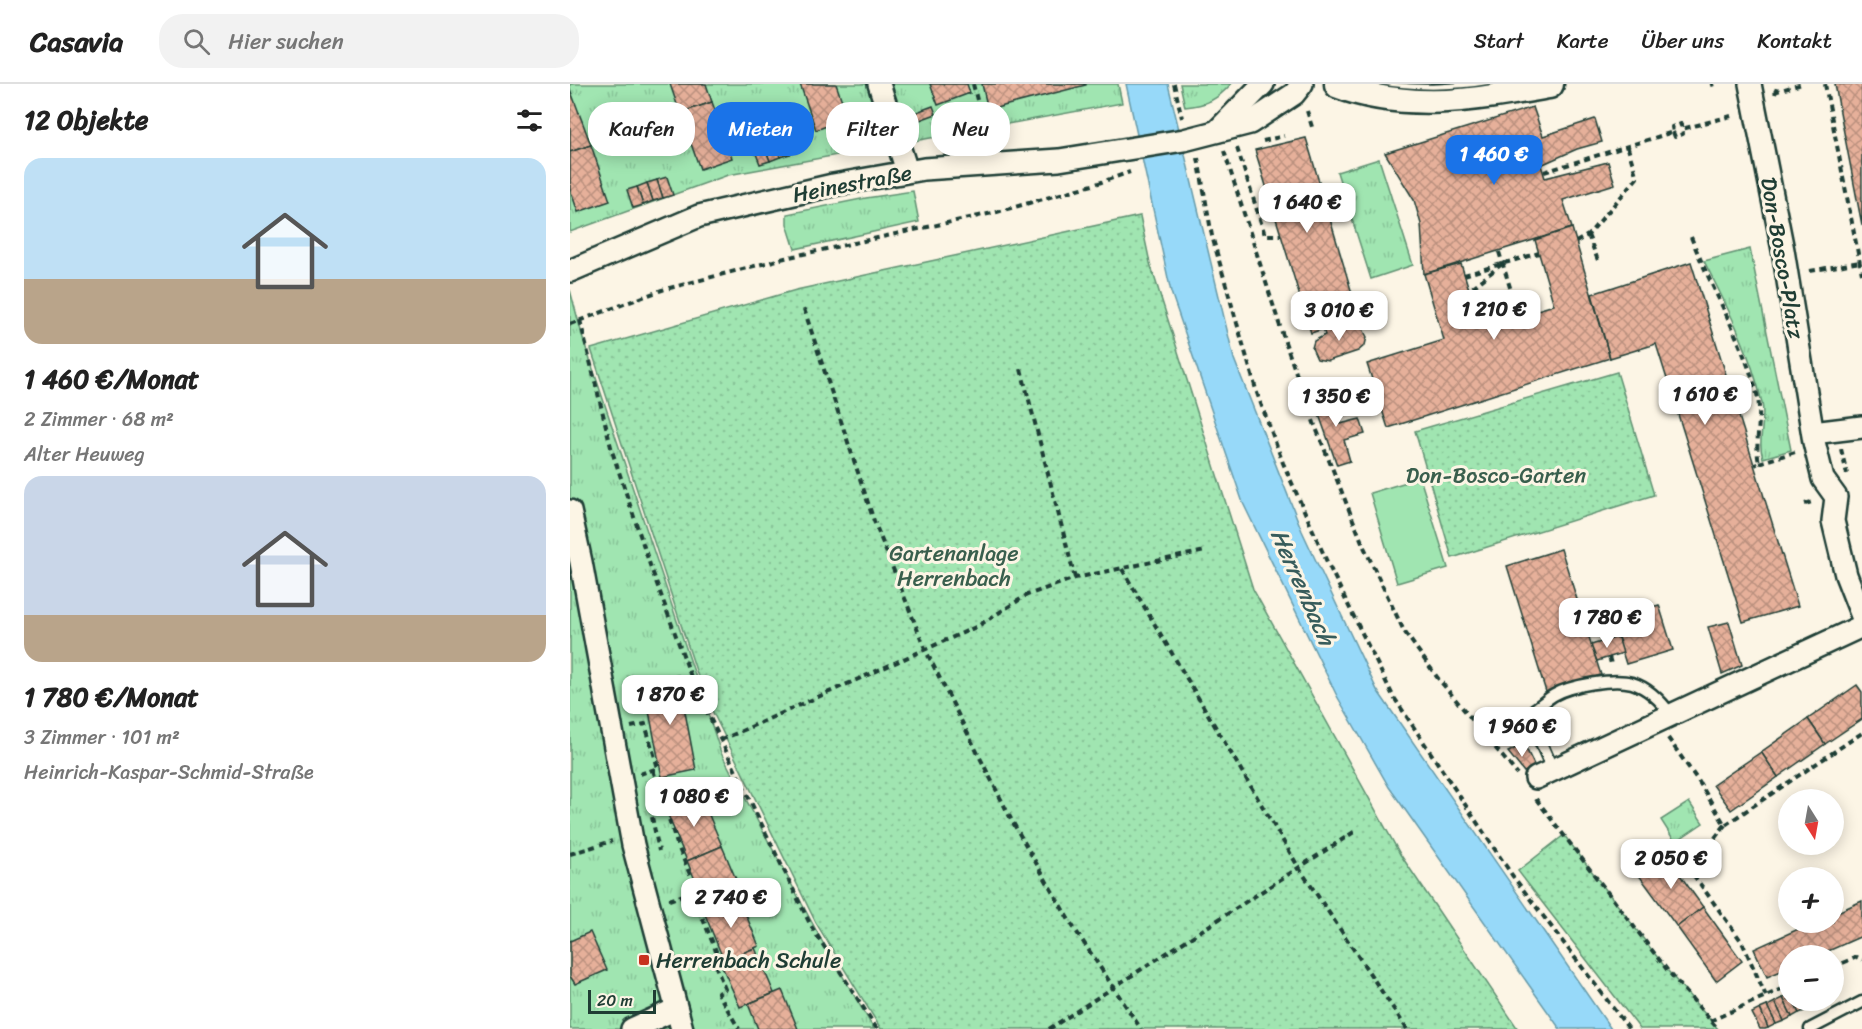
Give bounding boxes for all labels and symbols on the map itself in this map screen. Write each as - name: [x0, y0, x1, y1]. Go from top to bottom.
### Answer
- pin: 1 460 €: [1439, 135, 1549, 186]
- street label: Heinestraße: [789, 153, 915, 214]
- street label: Don-Bosco-Platz: [1749, 174, 1816, 343]
- pin: 1 640 €: [1252, 183, 1362, 234]
- pin: 1 210 €: [1439, 290, 1549, 341]
- pin: 3 010 €: [1284, 291, 1394, 342]
- pin: 1 610 €: [1650, 375, 1760, 426]
- pin: 1 350 €: [1281, 377, 1391, 428]
- park label: Don-Bosco-Garten: [1406, 456, 1586, 495]
- water label: Herrenbach: [1259, 522, 1348, 654]
- park label: Gartenanlage Herrenbach: [889, 534, 1019, 598]
- pin: 1 780 €: [1552, 598, 1662, 649]
- pin: 1 870 €: [615, 675, 725, 726]
- pin: 1 960 €: [1467, 707, 1577, 758]
- pin: 1 080 €: [639, 777, 749, 828]
- north arrow: [1778, 789, 1844, 855]
- pin: 2 050 €: [1616, 839, 1726, 890]
- pin: 2 740 €: [676, 878, 786, 929]
- place label: Herrenbach Schule: [656, 941, 841, 980]
- marker: Herrenbach Schule: [637, 953, 651, 967]
- scale bar: [588, 987, 656, 1014]

